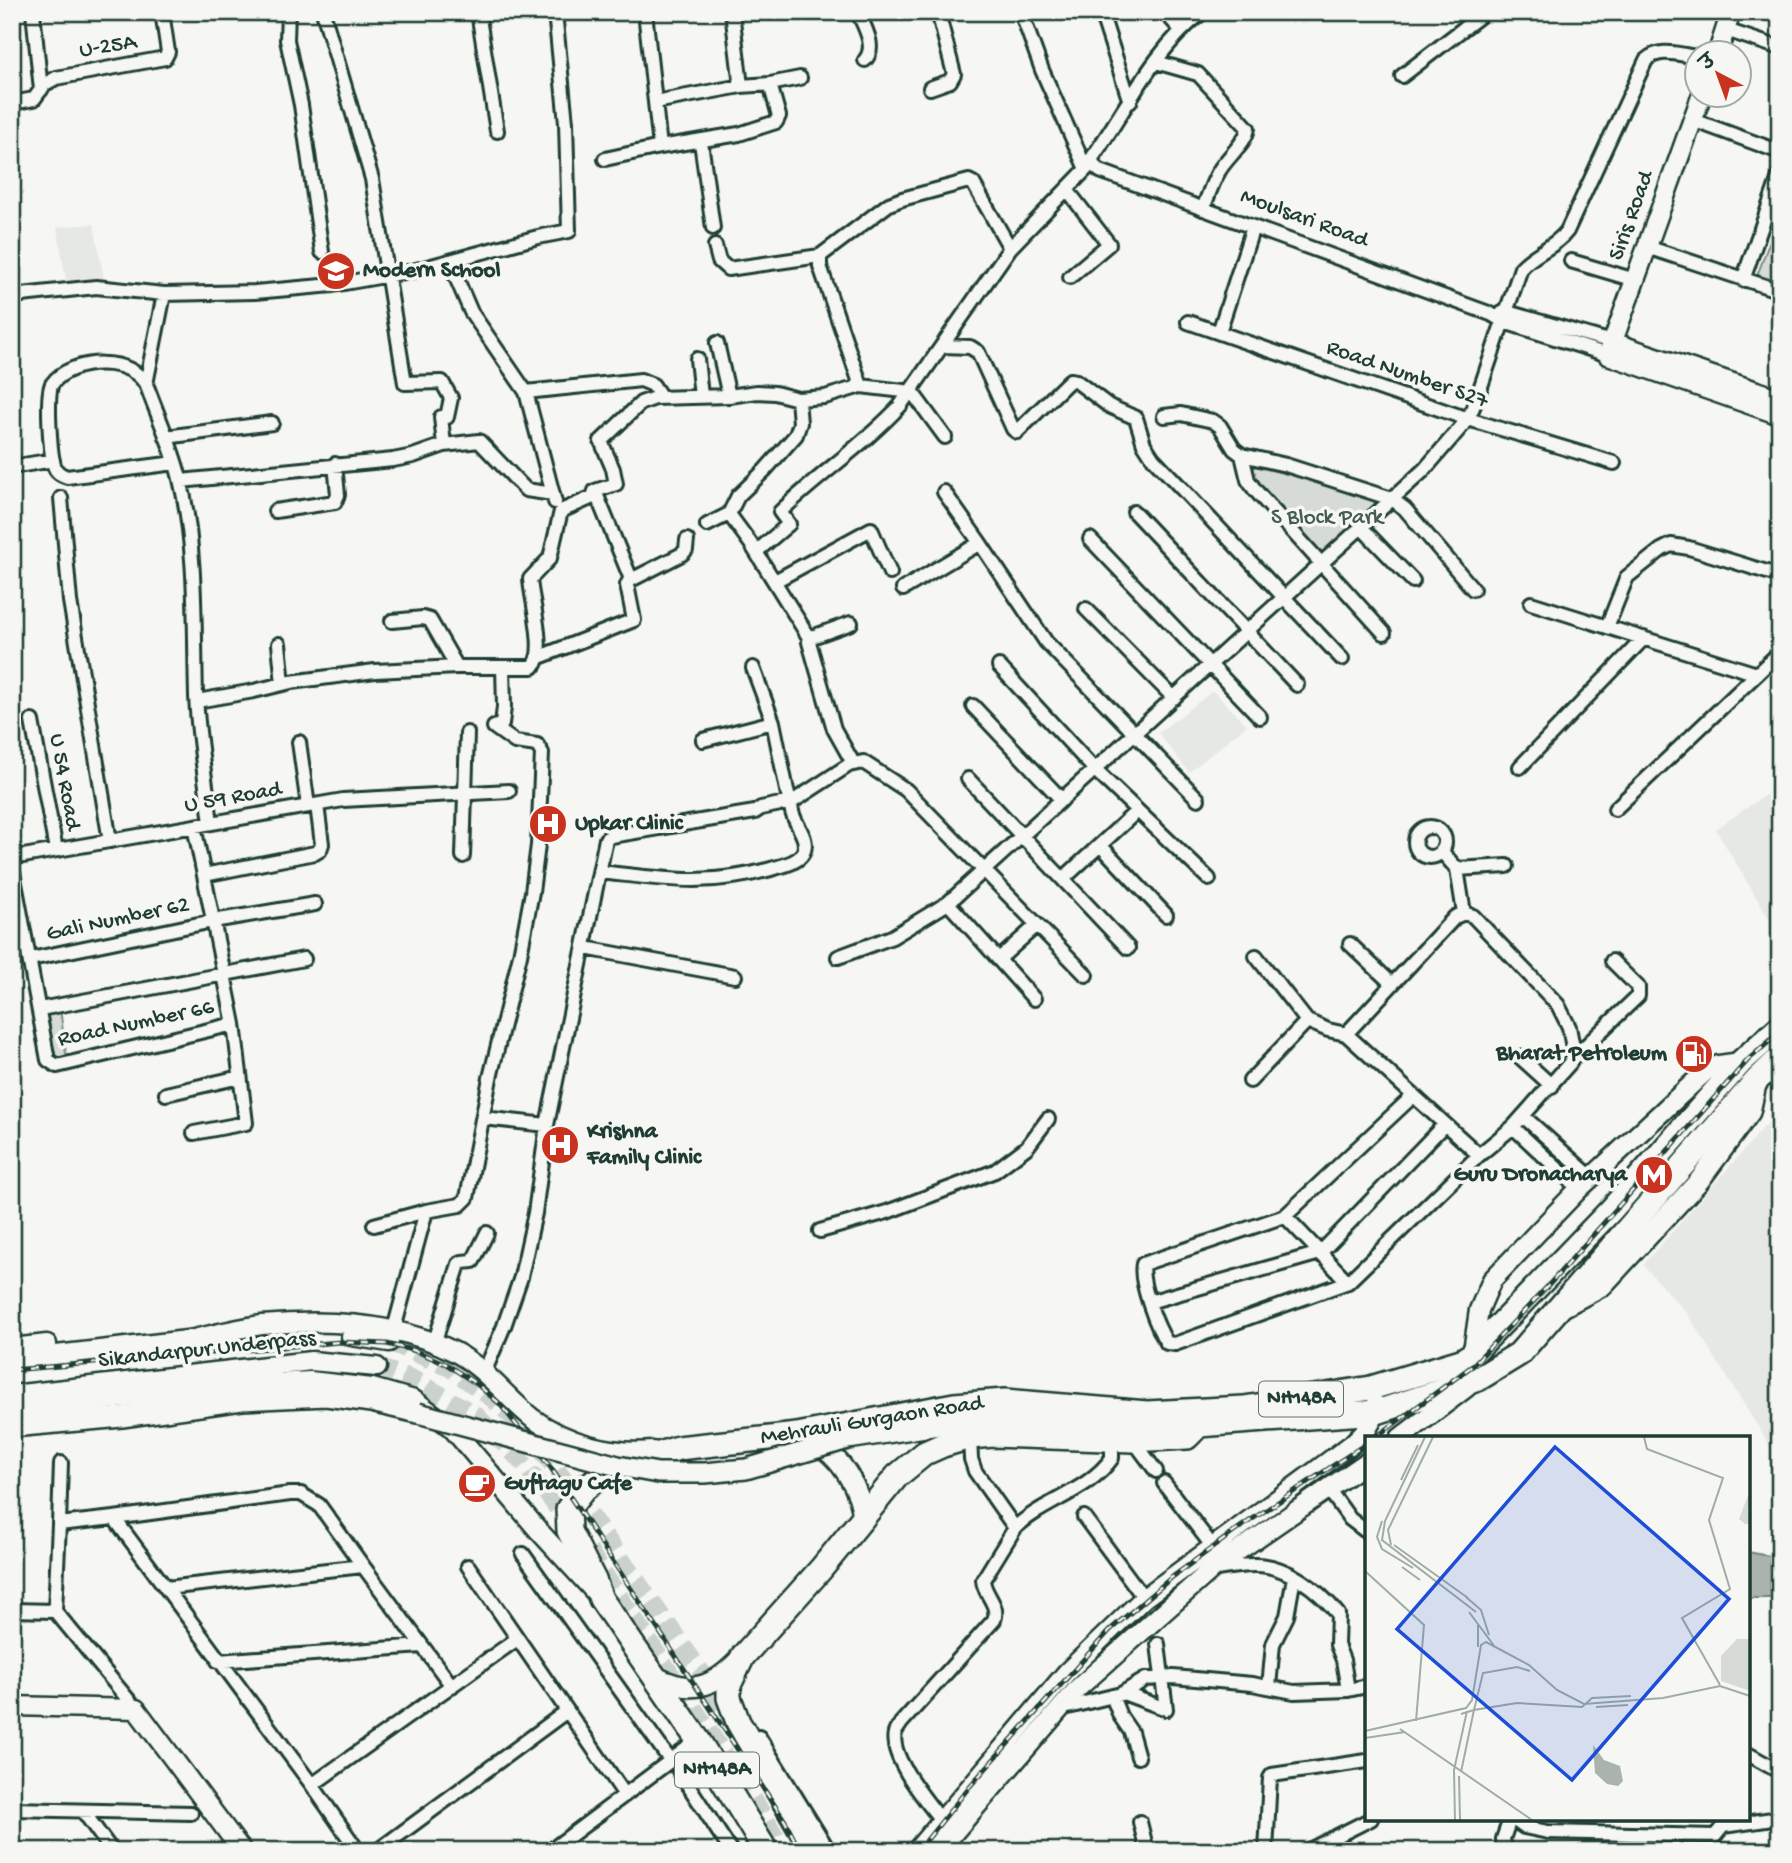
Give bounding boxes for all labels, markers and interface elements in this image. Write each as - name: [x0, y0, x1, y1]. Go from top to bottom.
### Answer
- street label: U-25A: [78, 29, 140, 65]
- north arrow: [1684, 38, 1754, 108]
- text: उ: [1695, 49, 1723, 78]
- street label: Siris Road: [1603, 166, 1661, 264]
- street label: Moulsari Road: [1237, 183, 1373, 255]
- school or university icon: Modern School: [315, 250, 357, 292]
- place label: Modern School: [363, 258, 501, 285]
- street label: Road Number S27: [1323, 335, 1492, 416]
- park label: S Block Park: [1271, 505, 1386, 532]
- street label: U 54 Road: [42, 732, 86, 834]
- street label: U 59 Road: [182, 776, 285, 820]
- hospital icon: Upkar Clinic: [527, 803, 569, 845]
- place label: Upkar Clinic: [575, 811, 684, 838]
- street label: Gali Number 62: [44, 892, 192, 948]
- street label: Road Number 66: [56, 994, 217, 1054]
- fuel station icon: Bharat Petroleum: [1673, 1033, 1715, 1075]
- place label: Bharat Petroleum: [1495, 1041, 1668, 1068]
- place label: Krishna Family Clinic: [586, 1119, 702, 1172]
- hospital icon: Krishna Family Clinic: [539, 1124, 581, 1166]
- metro station icon: Guru Dronacharya: [1633, 1154, 1675, 1196]
- place label: Guru Dronacharya: [1453, 1162, 1628, 1189]
- street label: Sikandarpur Underpass: [97, 1325, 318, 1375]
- road number: NH148A: [1259, 1382, 1343, 1416]
- street label: Mehrauli Gurgaon Road: [759, 1390, 987, 1452]
- inset map: [1365, 1436, 1750, 1821]
- cafe icon: Guftagu Cafe: [456, 1463, 498, 1505]
- place label: Guftagu Cafe: [504, 1471, 633, 1498]
- road number: NH148A: [675, 1752, 759, 1788]

